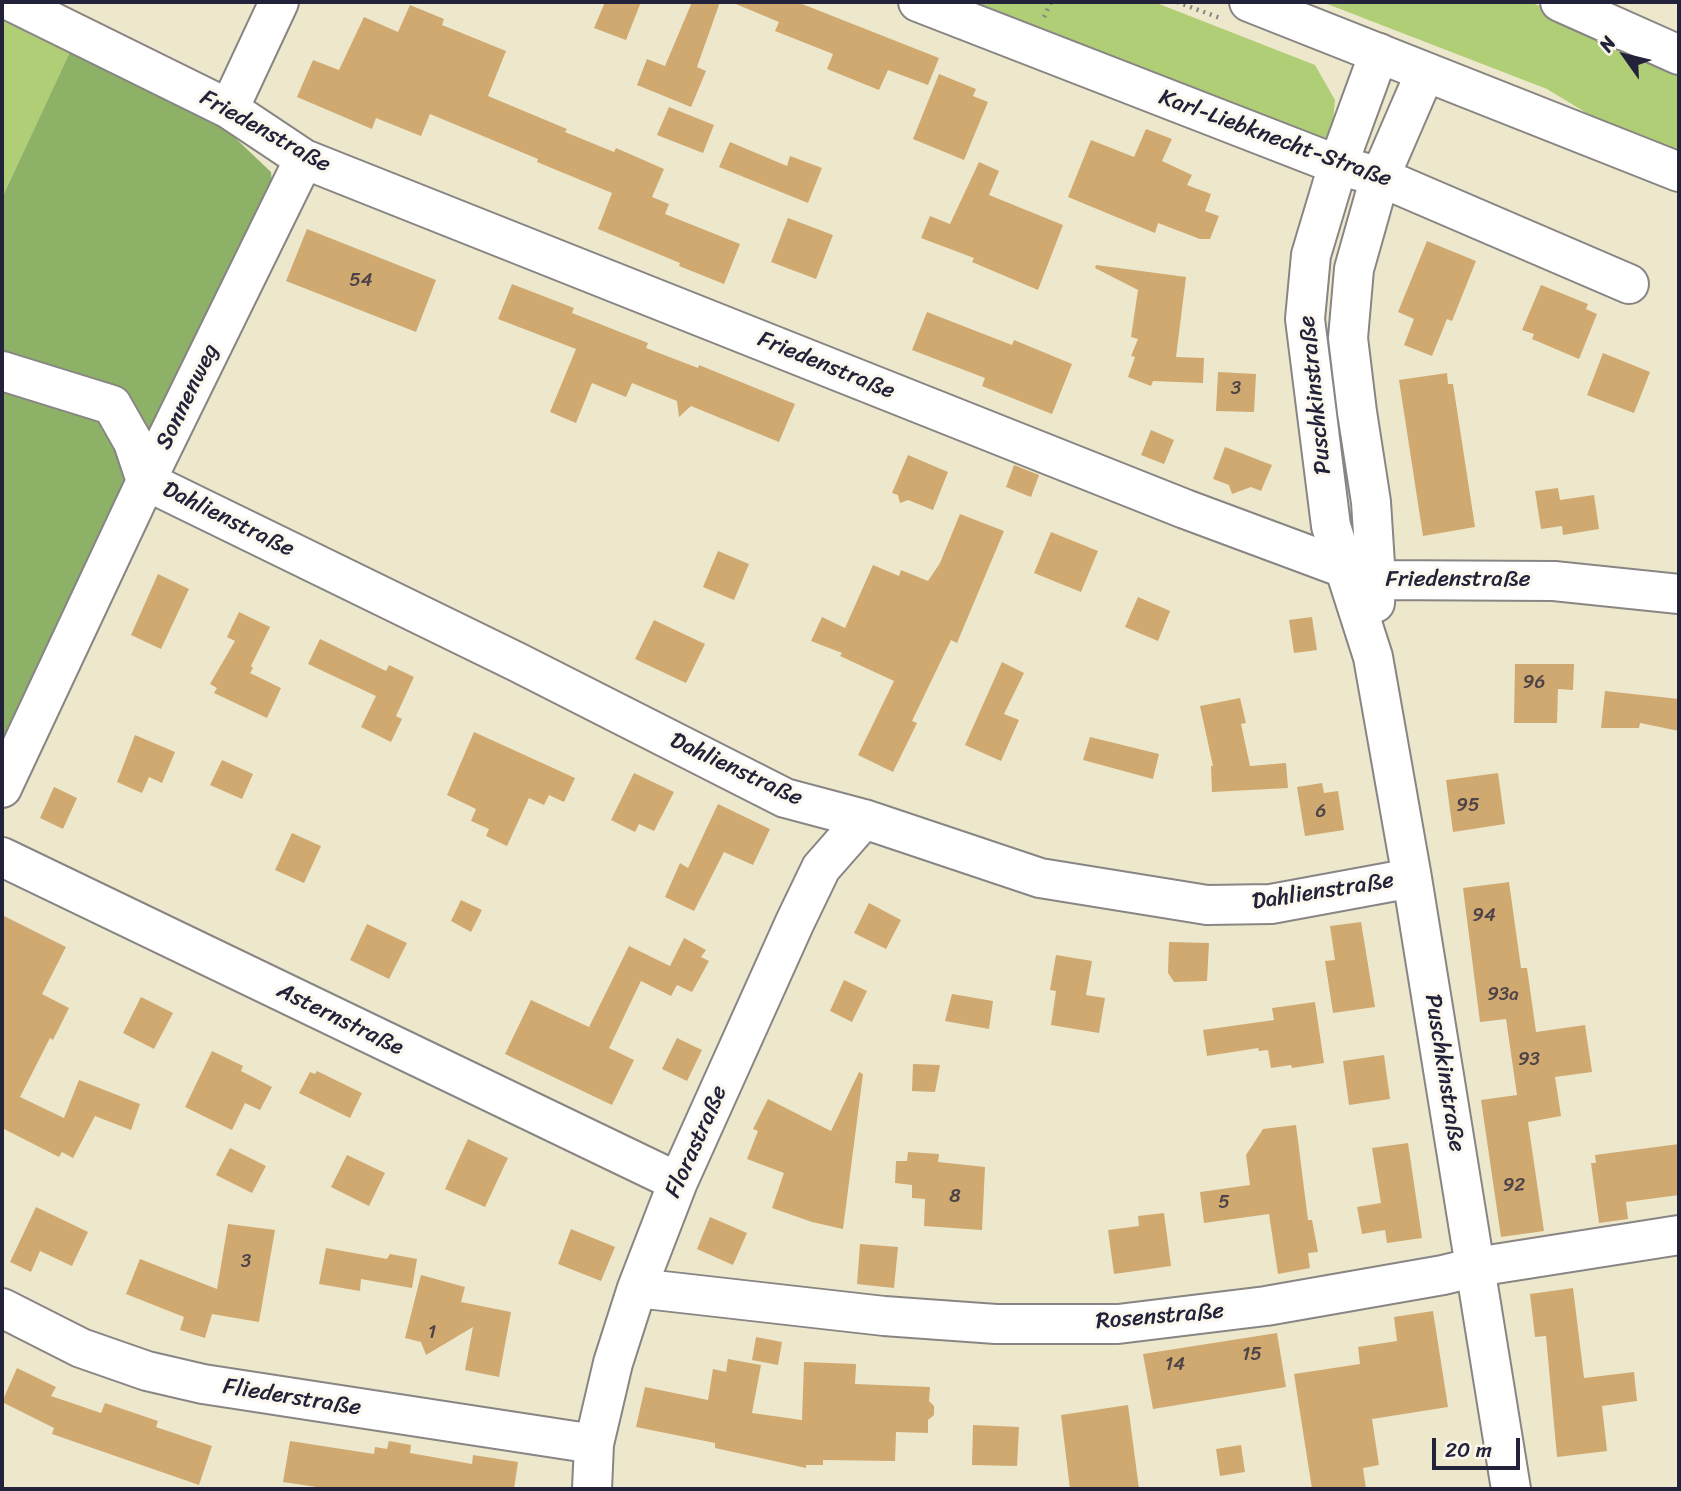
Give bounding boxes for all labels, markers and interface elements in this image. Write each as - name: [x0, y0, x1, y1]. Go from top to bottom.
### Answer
- north arrow: [1590, 21, 1660, 91]
- text: N: [1590, 29, 1625, 59]
- street label: Karl-Liebknecht-Straße: [1155, 84, 1395, 194]
- street label: Friedenstraße: [195, 85, 335, 179]
- house number: 54: [349, 270, 373, 292]
- street label: Puschkinstraße: [1294, 314, 1338, 476]
- street label: Friedenstraße: [754, 326, 898, 406]
- street label: Sonnenweg: [151, 340, 225, 454]
- house number: 3: [1231, 378, 1241, 400]
- street label: Dahlienstraße: [158, 476, 298, 564]
- street label: Friedenstraße: [1385, 566, 1531, 594]
- house number: 96: [1523, 672, 1545, 694]
- street label: Dahlienstraße: [665, 727, 807, 813]
- house number: 95: [1456, 795, 1480, 817]
- house number: 6: [1316, 801, 1326, 823]
- street label: Dahlienstraße: [1250, 867, 1396, 917]
- house number: 94: [1472, 905, 1496, 927]
- street label: Asternstraße: [272, 978, 408, 1062]
- house number: 93a: [1487, 984, 1519, 1006]
- street label: Puschkinstraße: [1418, 992, 1470, 1154]
- house number: 93: [1518, 1049, 1540, 1071]
- street label: Florastraße: [660, 1082, 734, 1202]
- house number: 92: [1503, 1175, 1525, 1197]
- house number: 8: [949, 1186, 961, 1208]
- house number: 5: [1218, 1192, 1230, 1214]
- house number: 3: [241, 1251, 251, 1273]
- street label: Rosenstraße: [1095, 1298, 1225, 1336]
- house number: 1: [428, 1322, 436, 1344]
- house number: 15: [1242, 1344, 1262, 1366]
- house number: 14: [1165, 1354, 1185, 1376]
- street label: Fliederstraße: [221, 1373, 363, 1423]
- scale bar: [1436, 1424, 1524, 1468]
- text: 20 m: [1445, 1431, 1492, 1469]

